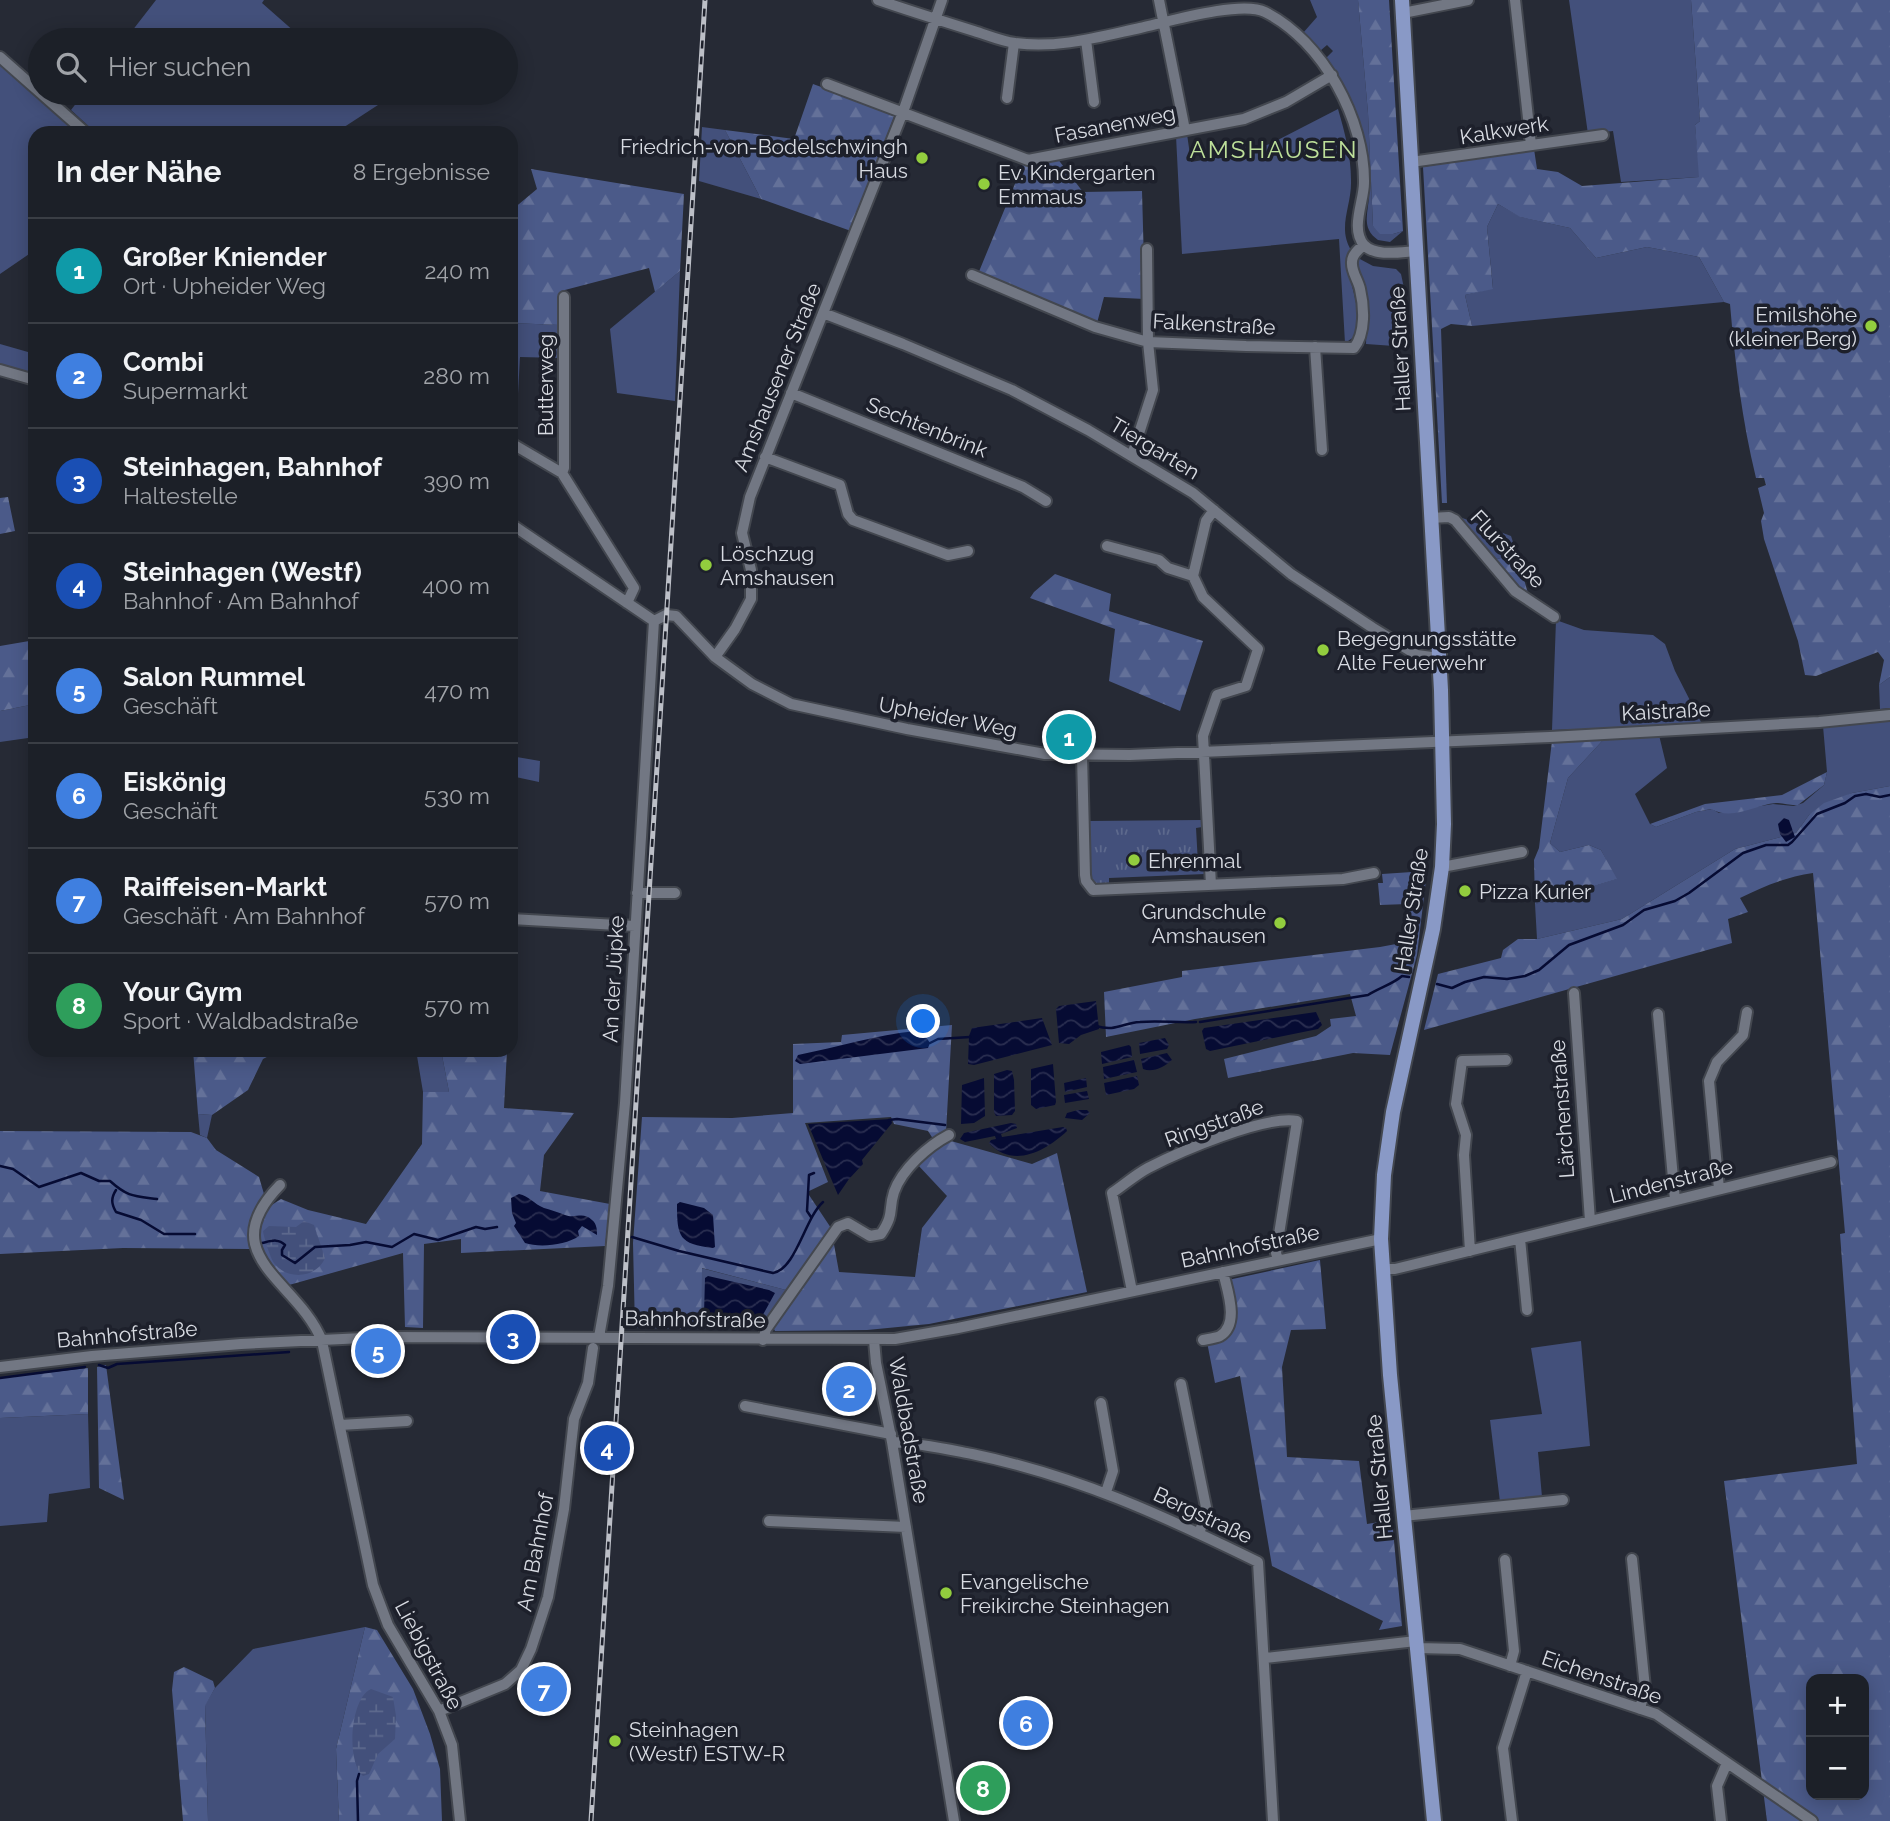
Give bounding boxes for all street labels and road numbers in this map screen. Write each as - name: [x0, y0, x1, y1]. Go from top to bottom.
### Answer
- street label: Fasanenweg: [1052, 100, 1178, 148]
- street label: Kalkwerk: [1458, 111, 1550, 149]
- street label: Amshausener Straße: [728, 279, 826, 475]
- street label: Haller Straße: [1384, 286, 1416, 412]
- street label: Falkenstraße: [1152, 308, 1276, 340]
- street label: Butterweg: [533, 334, 558, 436]
- street label: Sechtenbrink: [863, 391, 991, 463]
- street label: Tiergarten: [1106, 412, 1204, 484]
- street label: Flurstraße: [1466, 505, 1550, 593]
- street label: Upheider Weg: [877, 691, 1019, 743]
- street label: Kaistraße: [1621, 696, 1711, 726]
- street label: Haller Straße: [1389, 846, 1433, 974]
- street label: An der Jüpke: [597, 915, 629, 1043]
- street label: Lärchenstraße: [1545, 1039, 1579, 1179]
- street label: Ringstraße: [1161, 1094, 1267, 1152]
- street label: Lindenstraße: [1607, 1154, 1735, 1208]
- street label: Bahnhofstraße: [1178, 1219, 1322, 1273]
- street label: Bahnhofstraße: [624, 1305, 766, 1333]
- street label: Bahnhofstraße: [56, 1315, 198, 1353]
- street label: Waldbadstraße: [884, 1355, 934, 1505]
- street label: Haller Straße: [1361, 1414, 1397, 1540]
- street label: Bergstraße: [1150, 1481, 1256, 1549]
- street label: Am Bahnhof: [511, 1490, 559, 1613]
- street label: Liebigstraße: [390, 1596, 468, 1714]
- street label: Eichenstraße: [1539, 1645, 1665, 1709]

